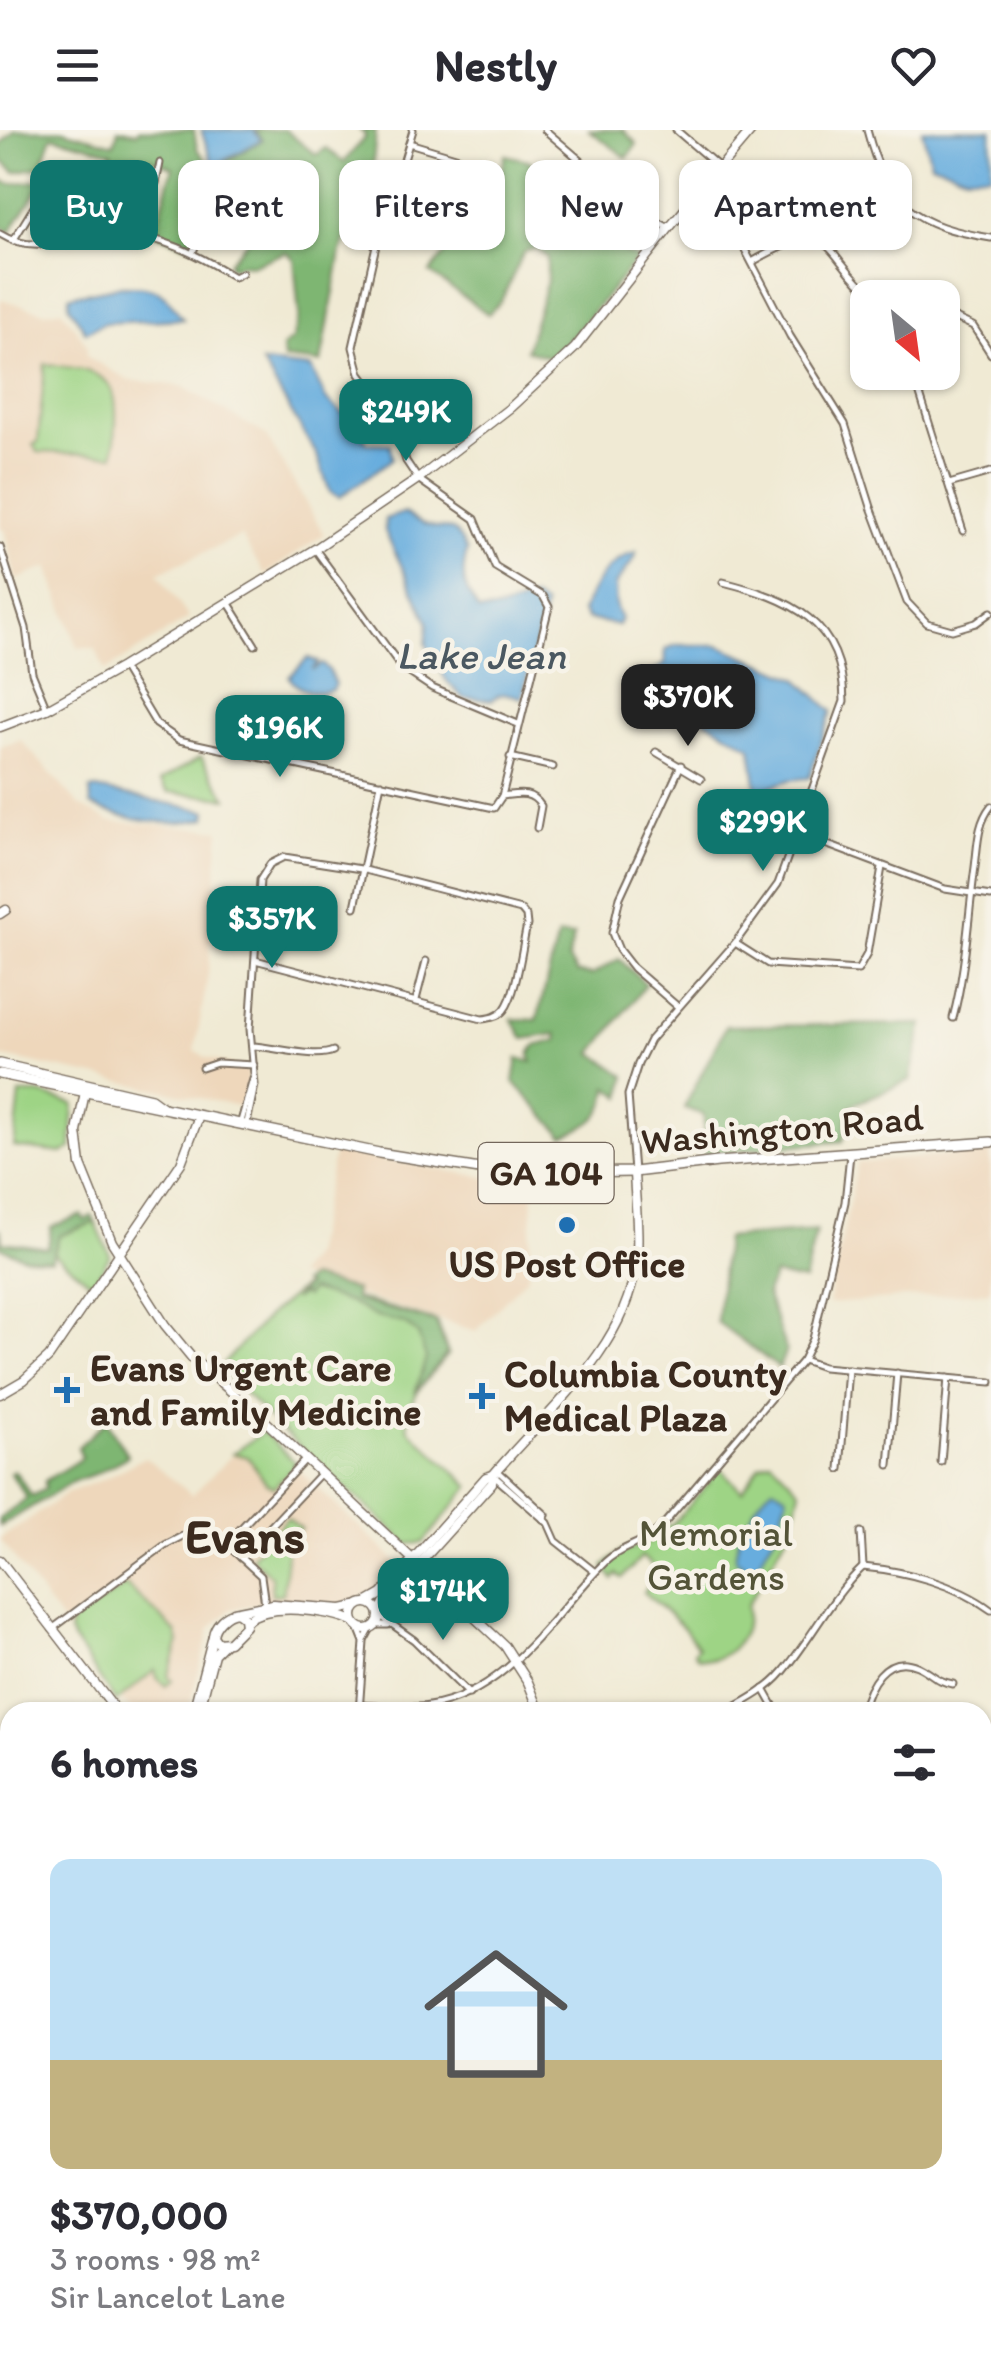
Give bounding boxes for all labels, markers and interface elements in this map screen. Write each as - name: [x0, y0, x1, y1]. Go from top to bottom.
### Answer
- icon: menu: [50, 38, 105, 93]
- text: Nestly: [434, 38, 557, 92]
- icon: heart: [886, 38, 941, 93]
- chip: Buy: [30, 160, 158, 250]
- chip: Rent: [178, 160, 319, 250]
- chip: Filters: [339, 160, 505, 250]
- chip: New: [525, 160, 659, 250]
- chip: Apartment: [679, 160, 912, 250]
- north arrow: [850, 280, 960, 390]
- map controls: [850, 280, 960, 390]
- pin: $249K: [336, 379, 476, 464]
- text: $249K: [361, 392, 451, 430]
- water label: Lake Jean: [396, 631, 566, 679]
- pin: $370K: [618, 664, 758, 749]
- text: $370K: [643, 677, 733, 715]
- pin: $196K: [210, 695, 350, 780]
- text: $196K: [237, 708, 323, 746]
- pin: $299K: [693, 789, 833, 874]
- text: $299K: [720, 802, 806, 840]
- pin: $357K: [202, 886, 342, 971]
- text: $357K: [229, 899, 315, 937]
- street label: Washington Road: [639, 1094, 925, 1164]
- road number: GA 104: [478, 1143, 614, 1203]
- marker: US Post Office: [556, 1214, 578, 1236]
- place label: US Post Office: [449, 1241, 685, 1287]
- place label: Evans Urgent Care and Family Medicine: [90, 1345, 421, 1435]
- place label: Columbia County Medical Plaza: [504, 1351, 787, 1441]
- marker: Evans Urgent Care and Family Medicine: [54, 1377, 80, 1403]
- marker: Columbia County Medical Plaza: [469, 1383, 495, 1409]
- district label: Evans: [185, 1507, 305, 1565]
- park label: Memorial Gardens: [639, 1510, 793, 1600]
- pin: $174K: [373, 1558, 513, 1643]
- text: $174K: [400, 1571, 486, 1609]
- icon: filters: [887, 1735, 942, 1790]
- text: 6 homes: [50, 1737, 198, 1788]
- icon: home: [406, 1924, 586, 2104]
- text: $370,000: [50, 2189, 228, 2240]
- text: 3 rooms · 98 m²: [50, 2240, 261, 2278]
- text: Sir Lancelot Lane: [50, 2278, 286, 2316]

